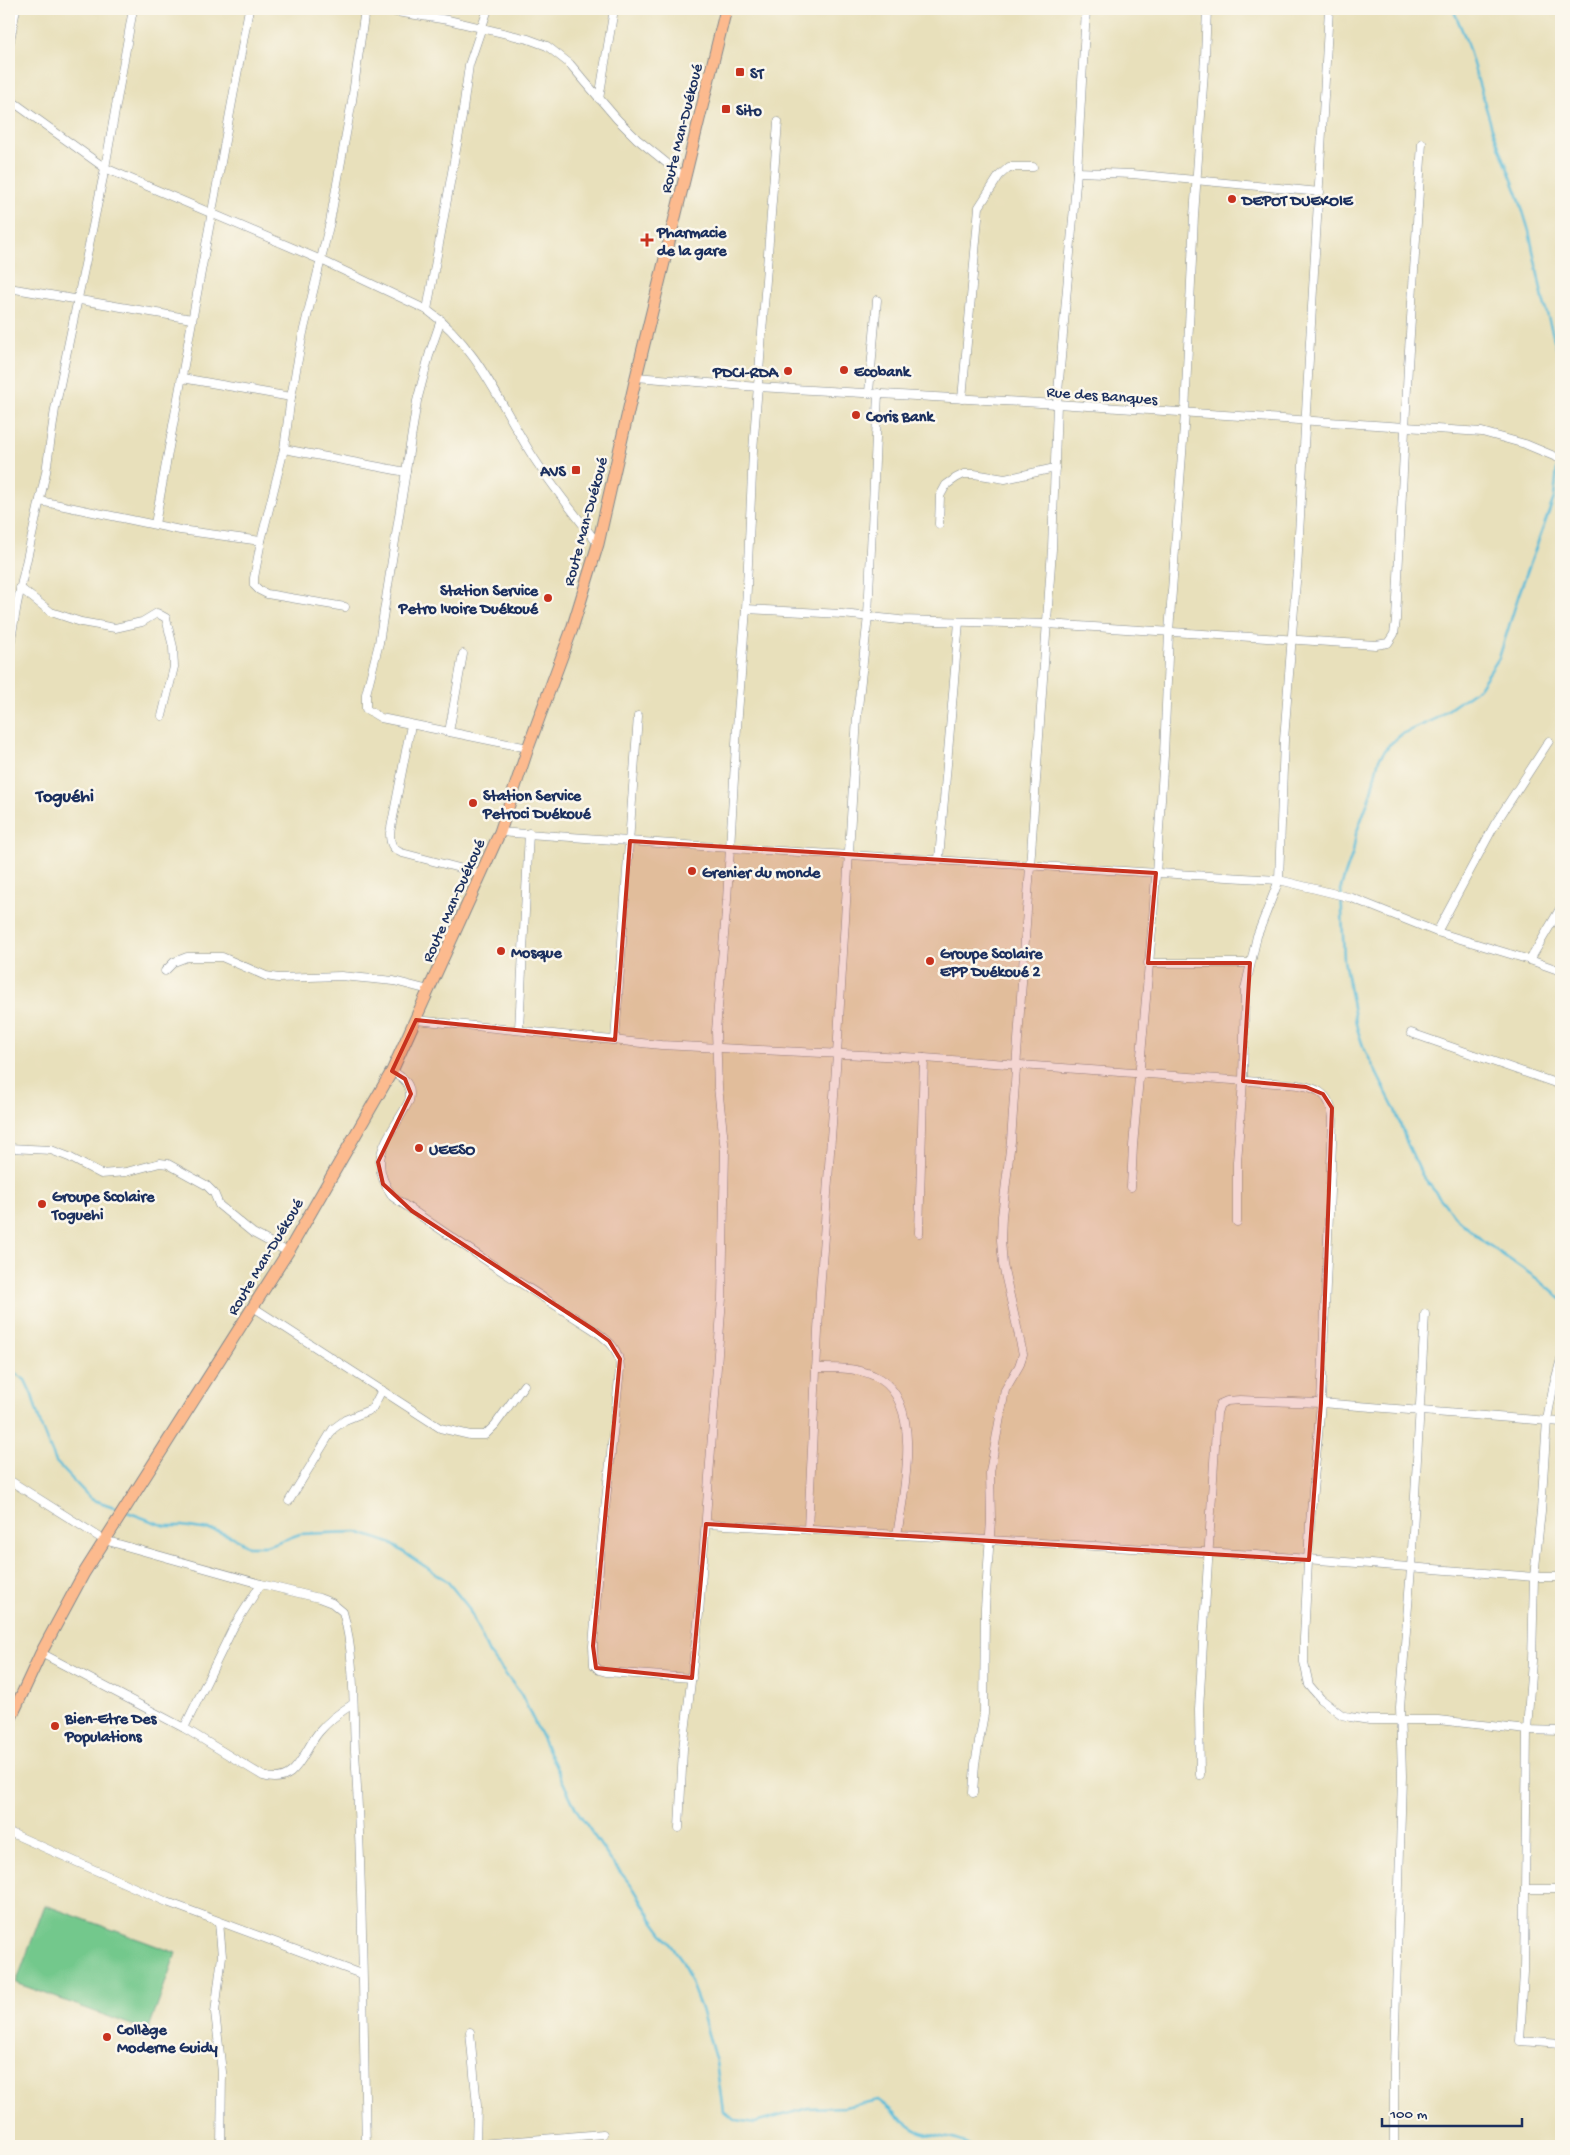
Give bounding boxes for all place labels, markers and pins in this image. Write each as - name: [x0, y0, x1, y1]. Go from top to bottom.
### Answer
- marker: ST: [734, 66, 746, 78]
- place label: ST: [750, 66, 765, 85]
- marker: Sito: [720, 103, 732, 115]
- place label: Sito: [736, 103, 762, 122]
- marker: DEPOT DUEKOIE: [1226, 193, 1238, 205]
- place label: DEPOT DUEKOIE: [1240, 193, 1354, 212]
- place label: Pharmacie de la gare: [656, 225, 727, 262]
- marker: Pharmacie de la gare: [641, 234, 653, 246]
- marker: Ecobank: [838, 364, 850, 376]
- place label: Ecobank: [854, 364, 912, 383]
- place label: PDCI-RDA: [712, 365, 780, 384]
- marker: PDCI-RDA: [782, 365, 794, 377]
- marker: Coris Bank: [850, 409, 862, 421]
- place label: Coris Bank: [865, 409, 935, 428]
- place label: AVS: [539, 464, 567, 483]
- marker: AVS: [570, 464, 582, 476]
- place label: Station Service Petro Ivoire Duékoué: [398, 583, 539, 620]
- marker: Station Service Petro Ivoire Duékoué: [542, 592, 554, 604]
- place label: Station Service Petroci Duékoué: [482, 788, 591, 825]
- marker: Station Service Petroci Duékoué: [467, 797, 479, 809]
- marker: Grenier du monde: [686, 865, 698, 877]
- place label: Grenier du monde: [702, 865, 821, 884]
- marker: Mosque: [495, 945, 507, 957]
- place label: Mosque: [511, 945, 562, 964]
- place label: Groupe Scolaire EPP Duékoué 2: [940, 946, 1043, 983]
- marker: Groupe Scolaire EPP Duékoué 2: [924, 955, 936, 967]
- marker: UEESO: [413, 1142, 425, 1154]
- place label: UEESO: [429, 1142, 476, 1161]
- place label: Groupe Scolaire Toguehi: [50, 1189, 155, 1226]
- marker: Groupe Scolaire Toguehi: [36, 1198, 48, 1210]
- place label: Bien-Etre Des Populations: [64, 1711, 157, 1748]
- marker: Bien-Etre Des Populations: [49, 1720, 61, 1732]
- place label: Collège Moderne Guidy: [116, 2022, 218, 2059]
- marker: Collège Moderne Guidy: [101, 2031, 113, 2043]

